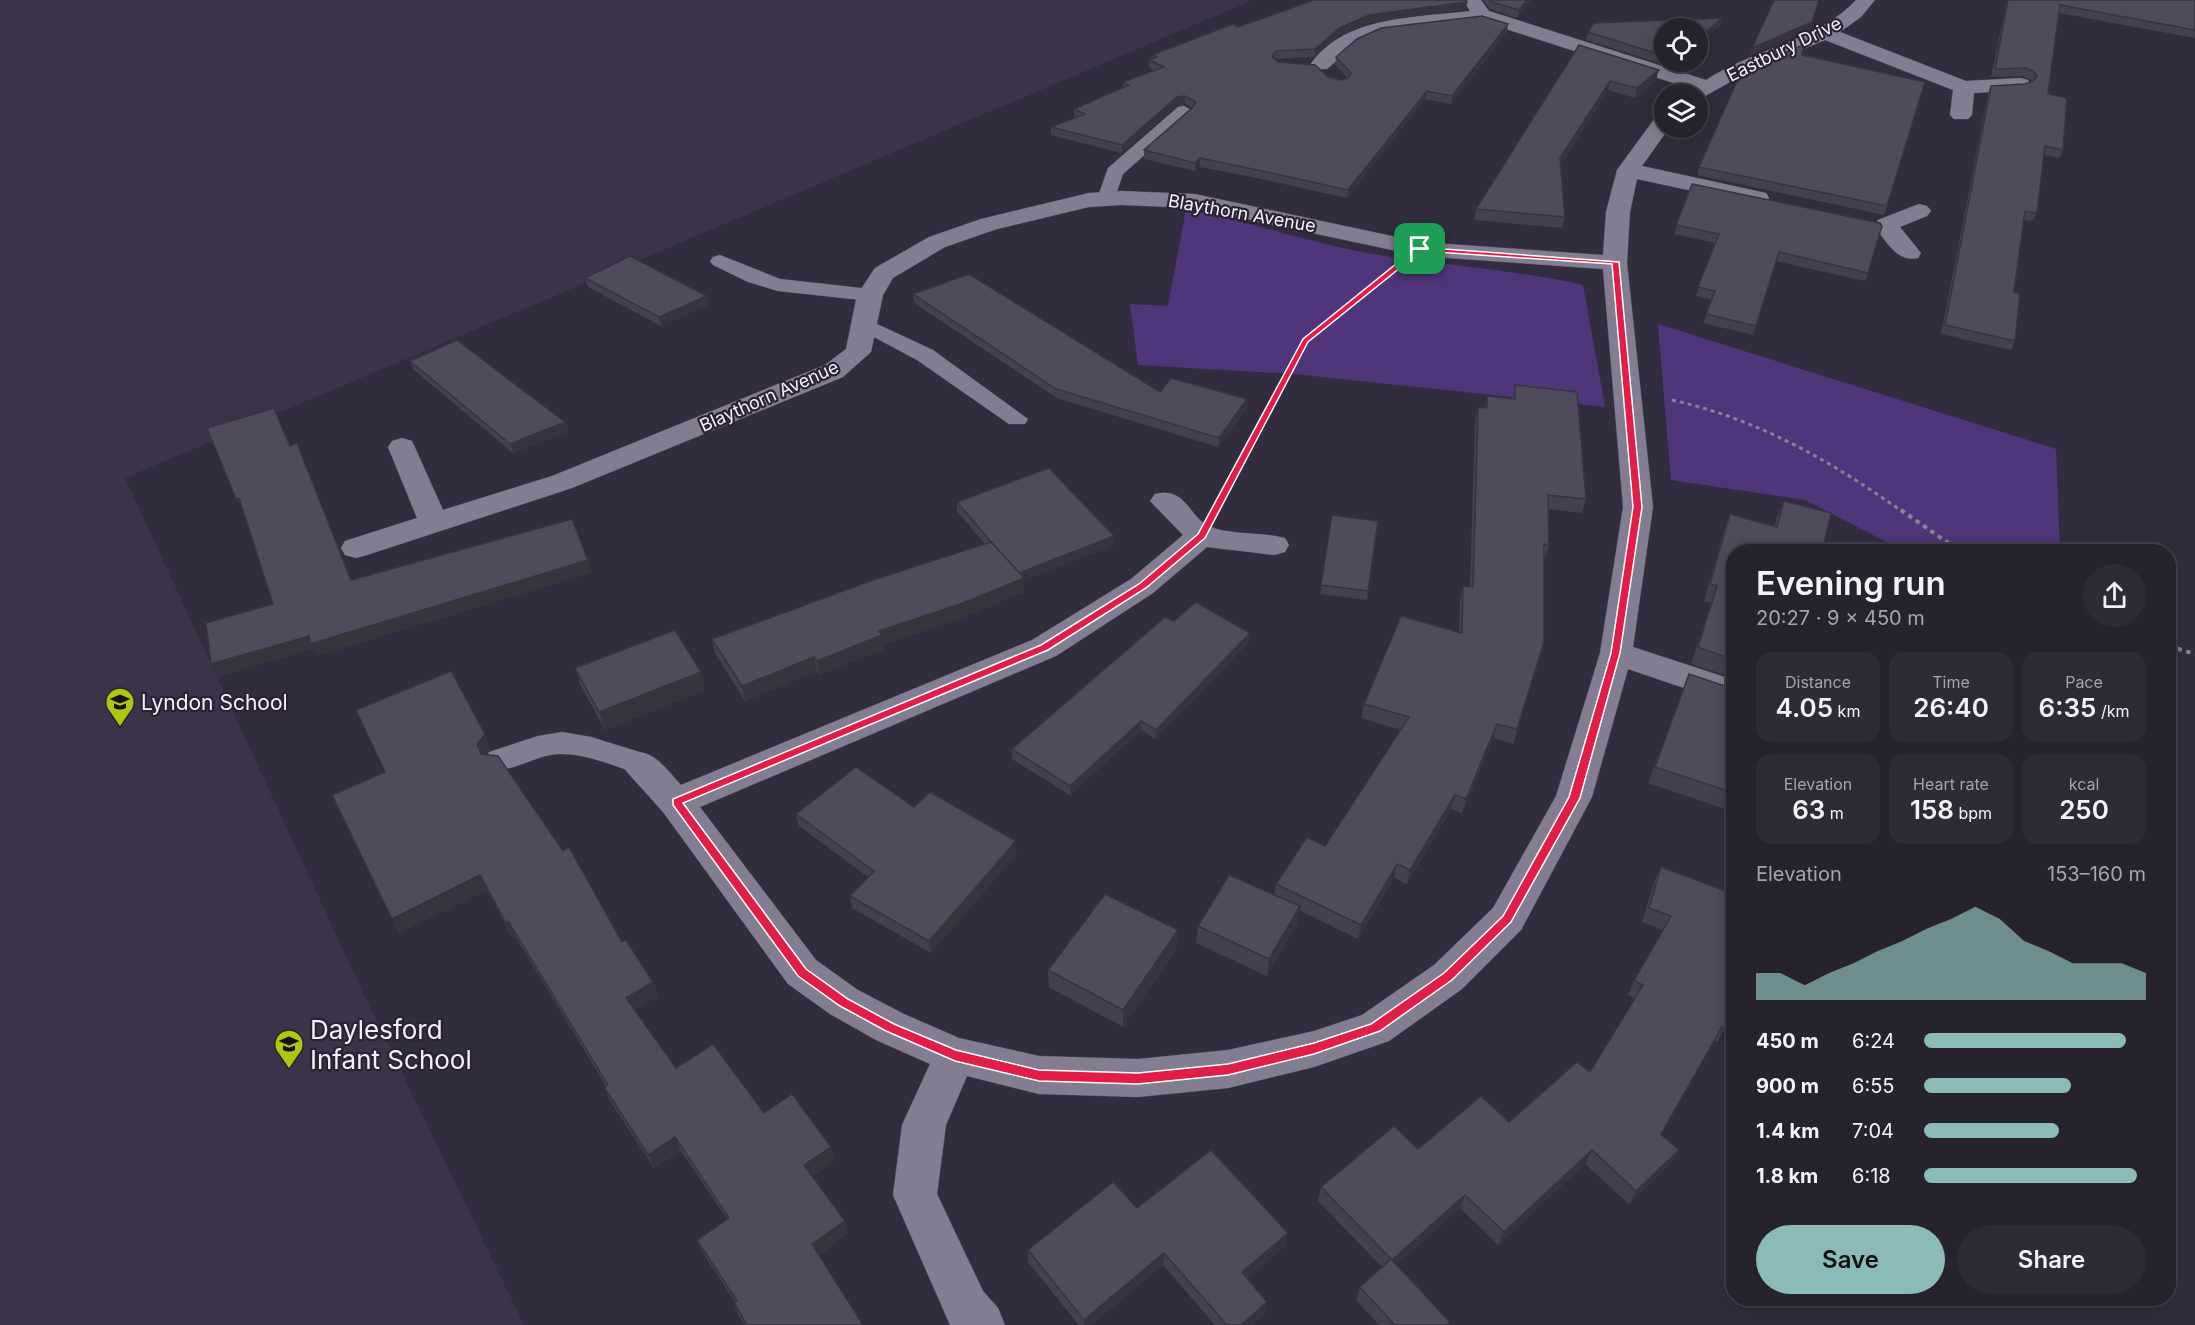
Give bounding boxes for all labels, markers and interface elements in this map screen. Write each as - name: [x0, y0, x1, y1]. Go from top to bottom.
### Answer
- street label: Eastbury Drive: [1723, 12, 1845, 86]
- map controls: [1654, 18, 1708, 138]
- button: locate: [1654, 18, 1708, 72]
- button: layers: [1654, 84, 1708, 138]
- street label: Blaythorn Avenue: [1166, 190, 1318, 236]
- pin: [1394, 223, 1445, 274]
- icon: arrive: [1403, 232, 1436, 265]
- street label: Blaythorn Avenue: [696, 356, 842, 436]
- text: Evening run: [1756, 563, 1946, 603]
- button: share: [2083, 564, 2146, 627]
- text: 20:27 · 9 × 450 m: [1756, 606, 1925, 630]
- text: Distance: [1785, 672, 1851, 692]
- text: Time: [1932, 672, 1970, 692]
- text: Pace: [2065, 672, 2103, 692]
- school or university icon: Lyndon School: [104, 686, 136, 728]
- place label: Lyndon School: [141, 690, 288, 715]
- text: 4.05: [1776, 692, 1833, 723]
- text: 26:40: [1913, 692, 1989, 723]
- text: 6:35: [2039, 692, 2096, 723]
- text: km: [1833, 701, 1860, 721]
- text: /km: [2096, 701, 2129, 721]
- text: Elevation: [1784, 774, 1852, 794]
- text: Heart rate: [1913, 774, 1989, 794]
- text: kcal: [2069, 774, 2099, 794]
- text: 63: [1792, 794, 1825, 825]
- text: 158: [1910, 794, 1954, 825]
- text: 250: [2059, 794, 2109, 825]
- text: m: [1825, 803, 1844, 823]
- text: bpm: [1954, 803, 1992, 823]
- text: Elevation: [1756, 862, 1842, 886]
- text: 153–160 m: [2047, 862, 2146, 886]
- place label: Daylesford Infant School: [310, 1014, 472, 1075]
- school or university icon: Daylesford Infant School: [273, 1028, 305, 1070]
- text: 450 m: [1756, 1029, 1819, 1053]
- text: 6:24: [1852, 1029, 1895, 1053]
- text: 900 m: [1756, 1074, 1819, 1098]
- text: 6:55: [1852, 1074, 1894, 1098]
- text: 1.4 km: [1756, 1119, 1819, 1143]
- text: 7:04: [1852, 1119, 1894, 1143]
- text: 1.8 km: [1756, 1164, 1818, 1188]
- text: 6:18: [1852, 1164, 1891, 1188]
- button: Save: [1756, 1225, 1945, 1294]
- button: Share: [1957, 1225, 2146, 1294]

